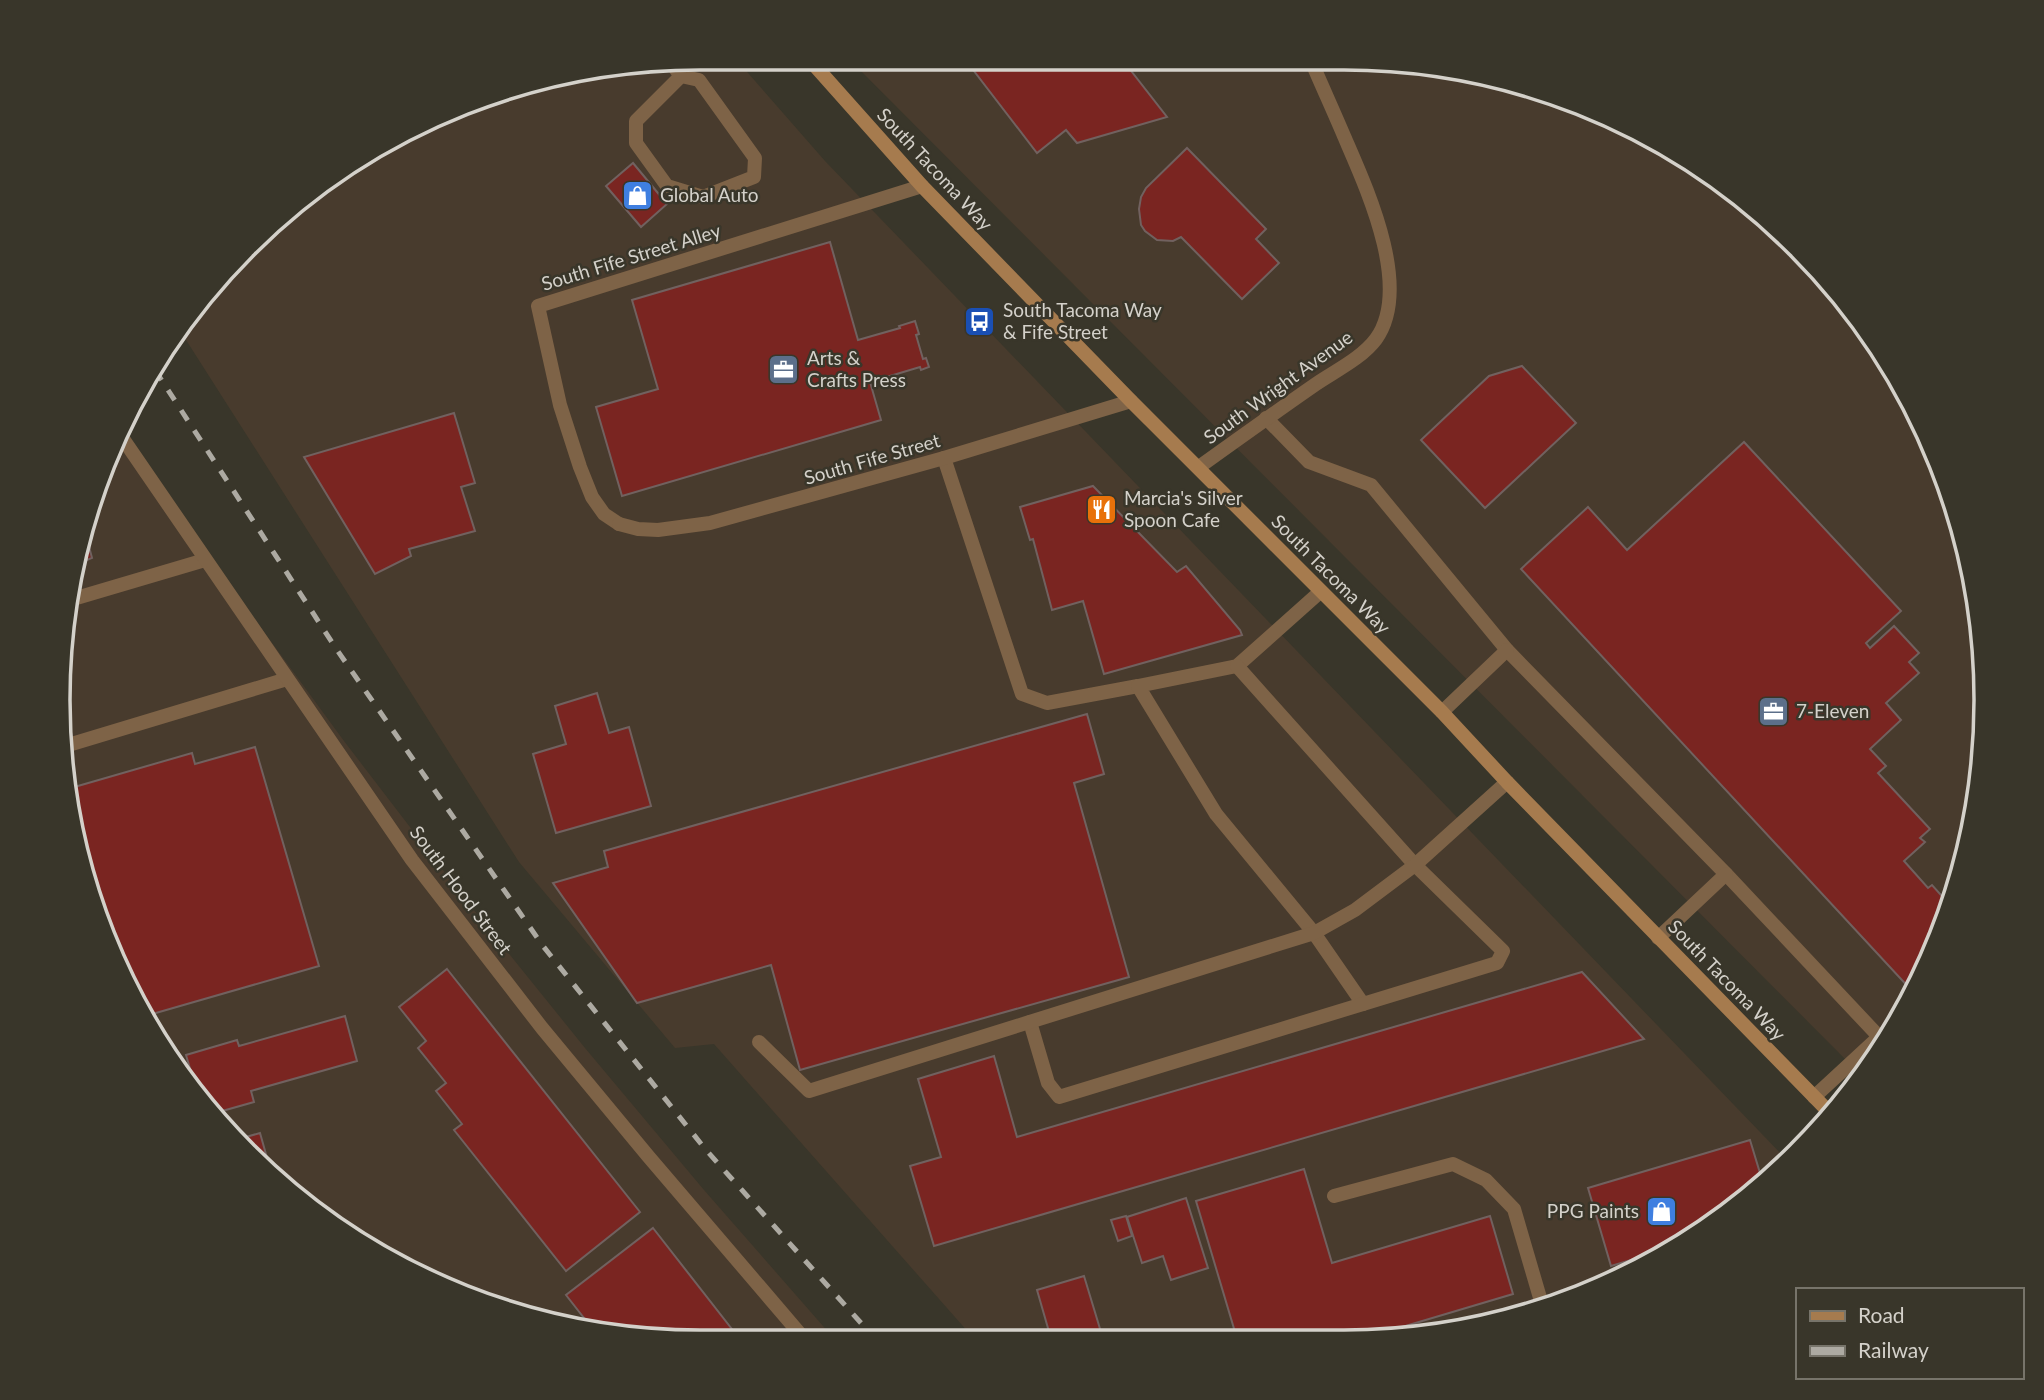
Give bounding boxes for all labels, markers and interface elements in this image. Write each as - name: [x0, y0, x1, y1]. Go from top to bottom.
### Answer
- street label: South Tacoma Way: [873, 103, 998, 235]
- shop icon: Global Auto: [620, 178, 654, 212]
- place label: Global Auto: [660, 183, 759, 206]
- street label: South Fife Street Alley: [539, 218, 723, 295]
- place label: South Tacoma Way & Fife Street: [1003, 298, 1162, 343]
- bus stop icon: South Tacoma Way & Fife Street: [963, 304, 997, 338]
- street label: South Wright Avenue: [1199, 325, 1357, 448]
- place label: Arts & Crafts Press: [807, 346, 906, 391]
- office icon: Arts & Crafts Press: [767, 352, 801, 386]
- street label: South Fife Street: [801, 428, 943, 489]
- place label: Marcia's Silver Spoon Cafe: [1124, 486, 1243, 531]
- restaurant icon: Marcia's Silver Spoon Cafe: [1084, 492, 1118, 526]
- street label: South Tacoma Way: [1267, 509, 1396, 638]
- office icon: 7-Eleven: [1756, 694, 1790, 728]
- place label: 7-Eleven: [1796, 699, 1869, 722]
- street label: South Hood Street: [406, 821, 517, 959]
- street label: South Tacoma Way: [1664, 915, 1791, 1045]
- shop icon: PPG Paints: [1645, 1194, 1679, 1228]
- place label: PPG Paints: [1547, 1199, 1639, 1222]
- legend: [1796, 1288, 2023, 1379]
- text: Road: [1858, 1302, 1905, 1327]
- text: Railway: [1858, 1337, 1929, 1362]

